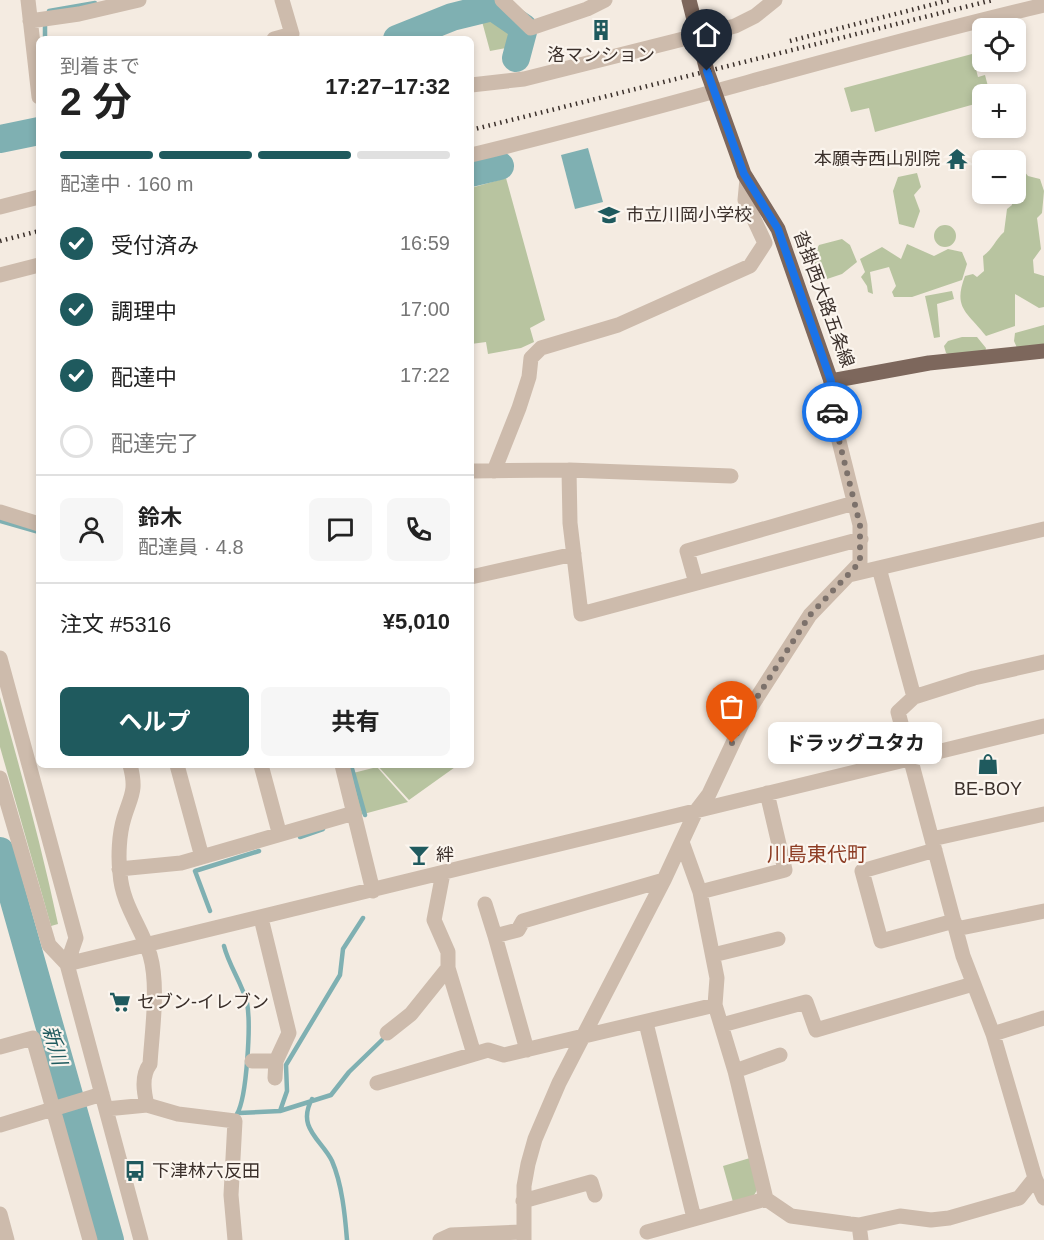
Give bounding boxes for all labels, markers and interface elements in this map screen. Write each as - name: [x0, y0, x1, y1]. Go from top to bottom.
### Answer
- pin: [681, 9, 732, 71]
- building icon: 洛マンション: [589, 18, 613, 42]
- icon: home: [690, 18, 723, 51]
- map controls: [972, 18, 1026, 204]
- button: locate: [972, 18, 1026, 72]
- place label: 洛マンション: [547, 45, 655, 65]
- text: 到着まで: [60, 55, 140, 77]
- text: 17:27–17:32: [325, 74, 450, 99]
- text: 2 分: [60, 80, 132, 123]
- button: +: [972, 84, 1026, 138]
- temple icon: 本願寺西山別院: [945, 147, 969, 171]
- place label: 本願寺西山別院: [814, 149, 940, 169]
- button: −: [972, 150, 1026, 204]
- text: 配達中 · 160 m: [60, 173, 193, 195]
- school or university icon: 市立川岡小学校: [597, 203, 621, 227]
- place label: 市立川岡小学校: [626, 205, 752, 225]
- icon: check: [60, 227, 93, 260]
- street label: 沓掛西大路五条線: [790, 228, 858, 370]
- text: 16:59: [400, 232, 450, 254]
- text: 受付済み: [111, 233, 199, 258]
- icon: check: [60, 293, 93, 326]
- text: 17:00: [400, 298, 450, 320]
- text: 調理中: [111, 299, 177, 324]
- icon: check: [60, 359, 93, 392]
- text: 17:22: [400, 364, 450, 386]
- text: 配達中: [111, 365, 177, 390]
- courier: [802, 382, 862, 442]
- icon: car: [816, 396, 849, 429]
- text: 配達完了: [111, 431, 199, 456]
- button: person: [60, 498, 123, 561]
- button: chat: [309, 498, 372, 561]
- button: phone: [387, 498, 450, 561]
- text: 鈴木: [138, 505, 182, 530]
- text: 配達員 · 4.8: [138, 536, 244, 558]
- text: ¥5,010: [383, 609, 450, 634]
- text: 注文 #5316: [60, 612, 171, 637]
- pin: [706, 681, 757, 743]
- button: ヘルプ: [60, 687, 249, 756]
- button: 共有: [261, 687, 450, 756]
- icon: bag: [715, 690, 748, 723]
- callout: ドラッグユタカ: [768, 722, 942, 764]
- text: ドラッグユタカ: [785, 732, 925, 754]
- shop icon: BE-BOY: [976, 752, 1000, 776]
- place label: BE-BOY: [954, 779, 1022, 799]
- bar icon: 絆: [407, 843, 431, 867]
- district label: 川島東代町: [767, 843, 867, 865]
- place label: 絆: [436, 845, 454, 865]
- supermarket icon: セブン-イレブン: [108, 990, 132, 1014]
- place label: セブン-イレブン: [137, 992, 269, 1012]
- water label: 新川: [39, 1023, 72, 1069]
- bus stop icon: 下津林六反田: [123, 1159, 147, 1183]
- place label: 下津林六反田: [152, 1161, 260, 1181]

